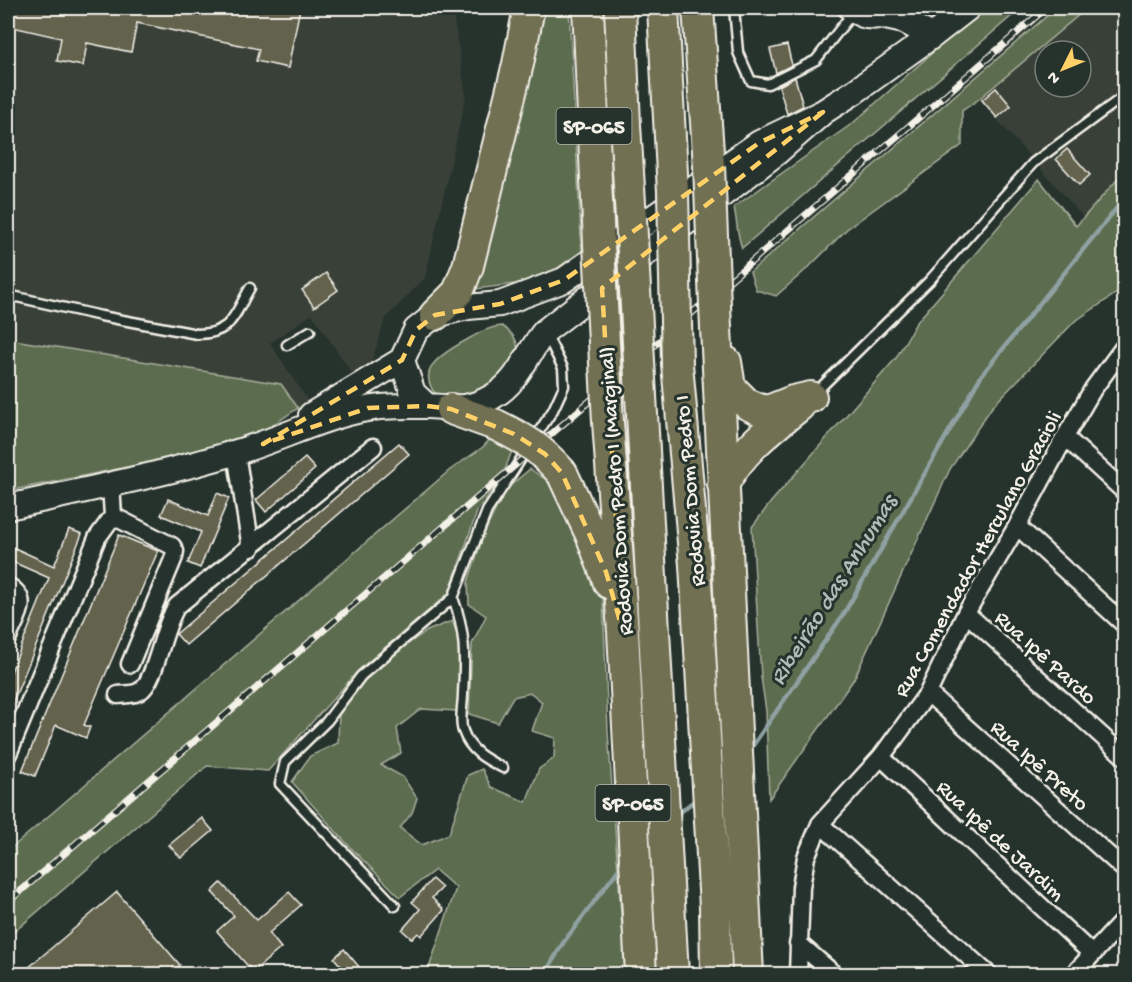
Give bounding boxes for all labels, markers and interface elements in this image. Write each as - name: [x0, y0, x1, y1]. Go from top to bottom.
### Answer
- north arrow: [1033, 39, 1093, 99]
- text: N: [1044, 66, 1065, 87]
- road number: SP-065: [556, 108, 632, 144]
- street label: Rodovia Dom Pedro I (Marginal): [595, 345, 641, 636]
- street label: Rodovia Dom Pedro I: [671, 394, 713, 587]
- street label: Rua Comendador Herculano Gracioli: [890, 407, 1069, 703]
- water label: Ribeirão das Anhumas: [765, 489, 906, 691]
- street label: Rua Ipê Pardo: [988, 606, 1101, 712]
- street label: Rua Ipê Preto: [984, 716, 1093, 818]
- street label: Rua Ipê de Jardim: [930, 776, 1069, 908]
- road number: SP-065: [596, 785, 670, 821]

